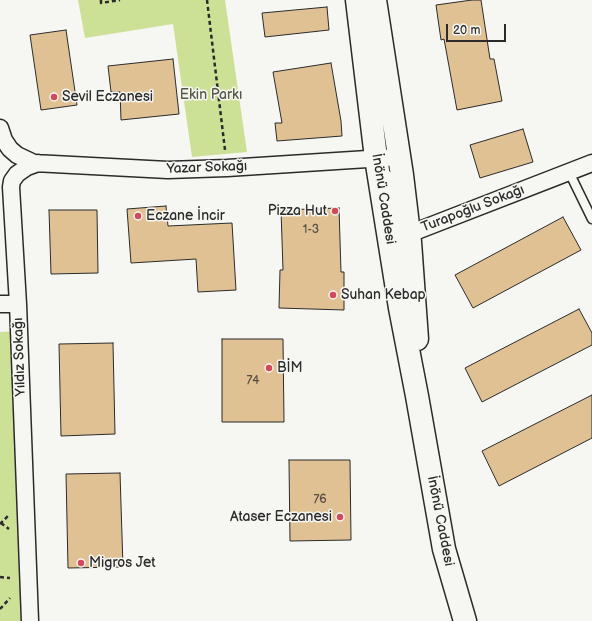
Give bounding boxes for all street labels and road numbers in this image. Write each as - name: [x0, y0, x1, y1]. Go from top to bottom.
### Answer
- street label: İnönü Caddesi: [368, 152, 398, 246]
- street label: Yazar Sokağı: [166, 158, 248, 178]
- street label: Turapoğlu Sokağı: [419, 182, 527, 236]
- street label: Yıldız Sokağı: [10, 317, 30, 397]
- street label: İnönü Caddesi: [423, 474, 457, 568]

